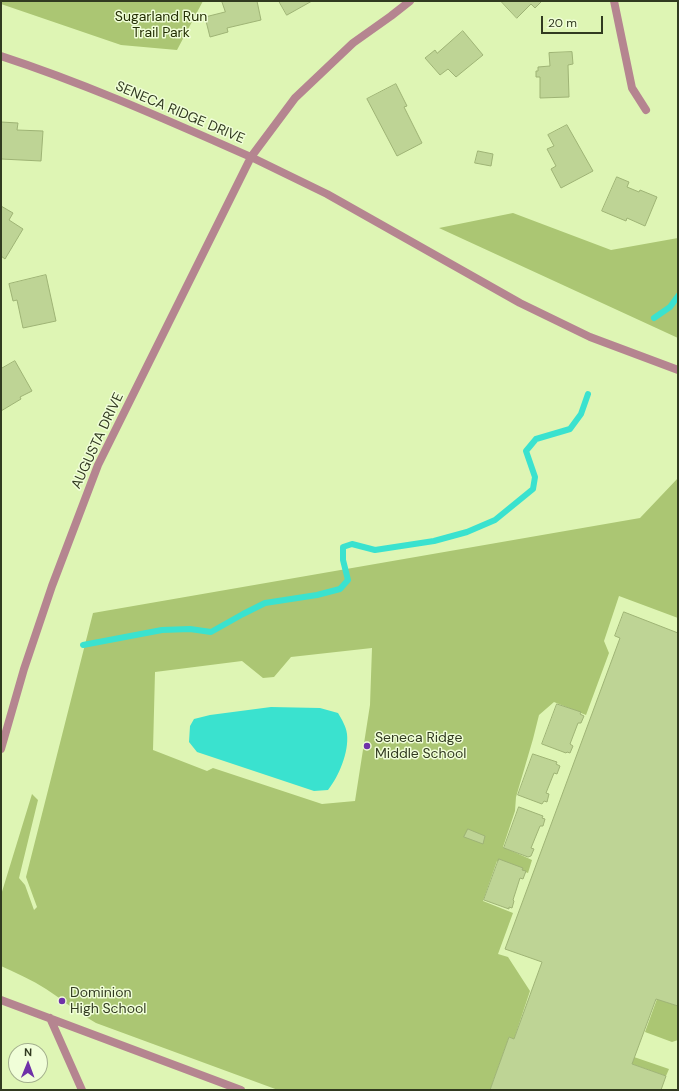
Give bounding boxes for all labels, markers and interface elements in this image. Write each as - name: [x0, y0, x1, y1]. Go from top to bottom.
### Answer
- scale bar: [543, 8, 605, 34]
- park label: Sugarland Run Trail Park: [115, 9, 207, 42]
- text: 20 m: [548, 15, 577, 31]
- street label: SENECA RIDGE DRIVE: [113, 78, 247, 148]
- street label: AUGUSTA DRIVE: [68, 390, 128, 492]
- place label: Seneca Ridge Middle School: [375, 730, 466, 762]
- marker: Seneca Ridge Middle School: [362, 741, 372, 751]
- place label: Dominion High School: [70, 985, 146, 1018]
- marker: Dominion High School: [57, 996, 67, 1006]
- north arrow: [8, 1043, 48, 1083]
- text: N: [24, 1045, 32, 1059]

